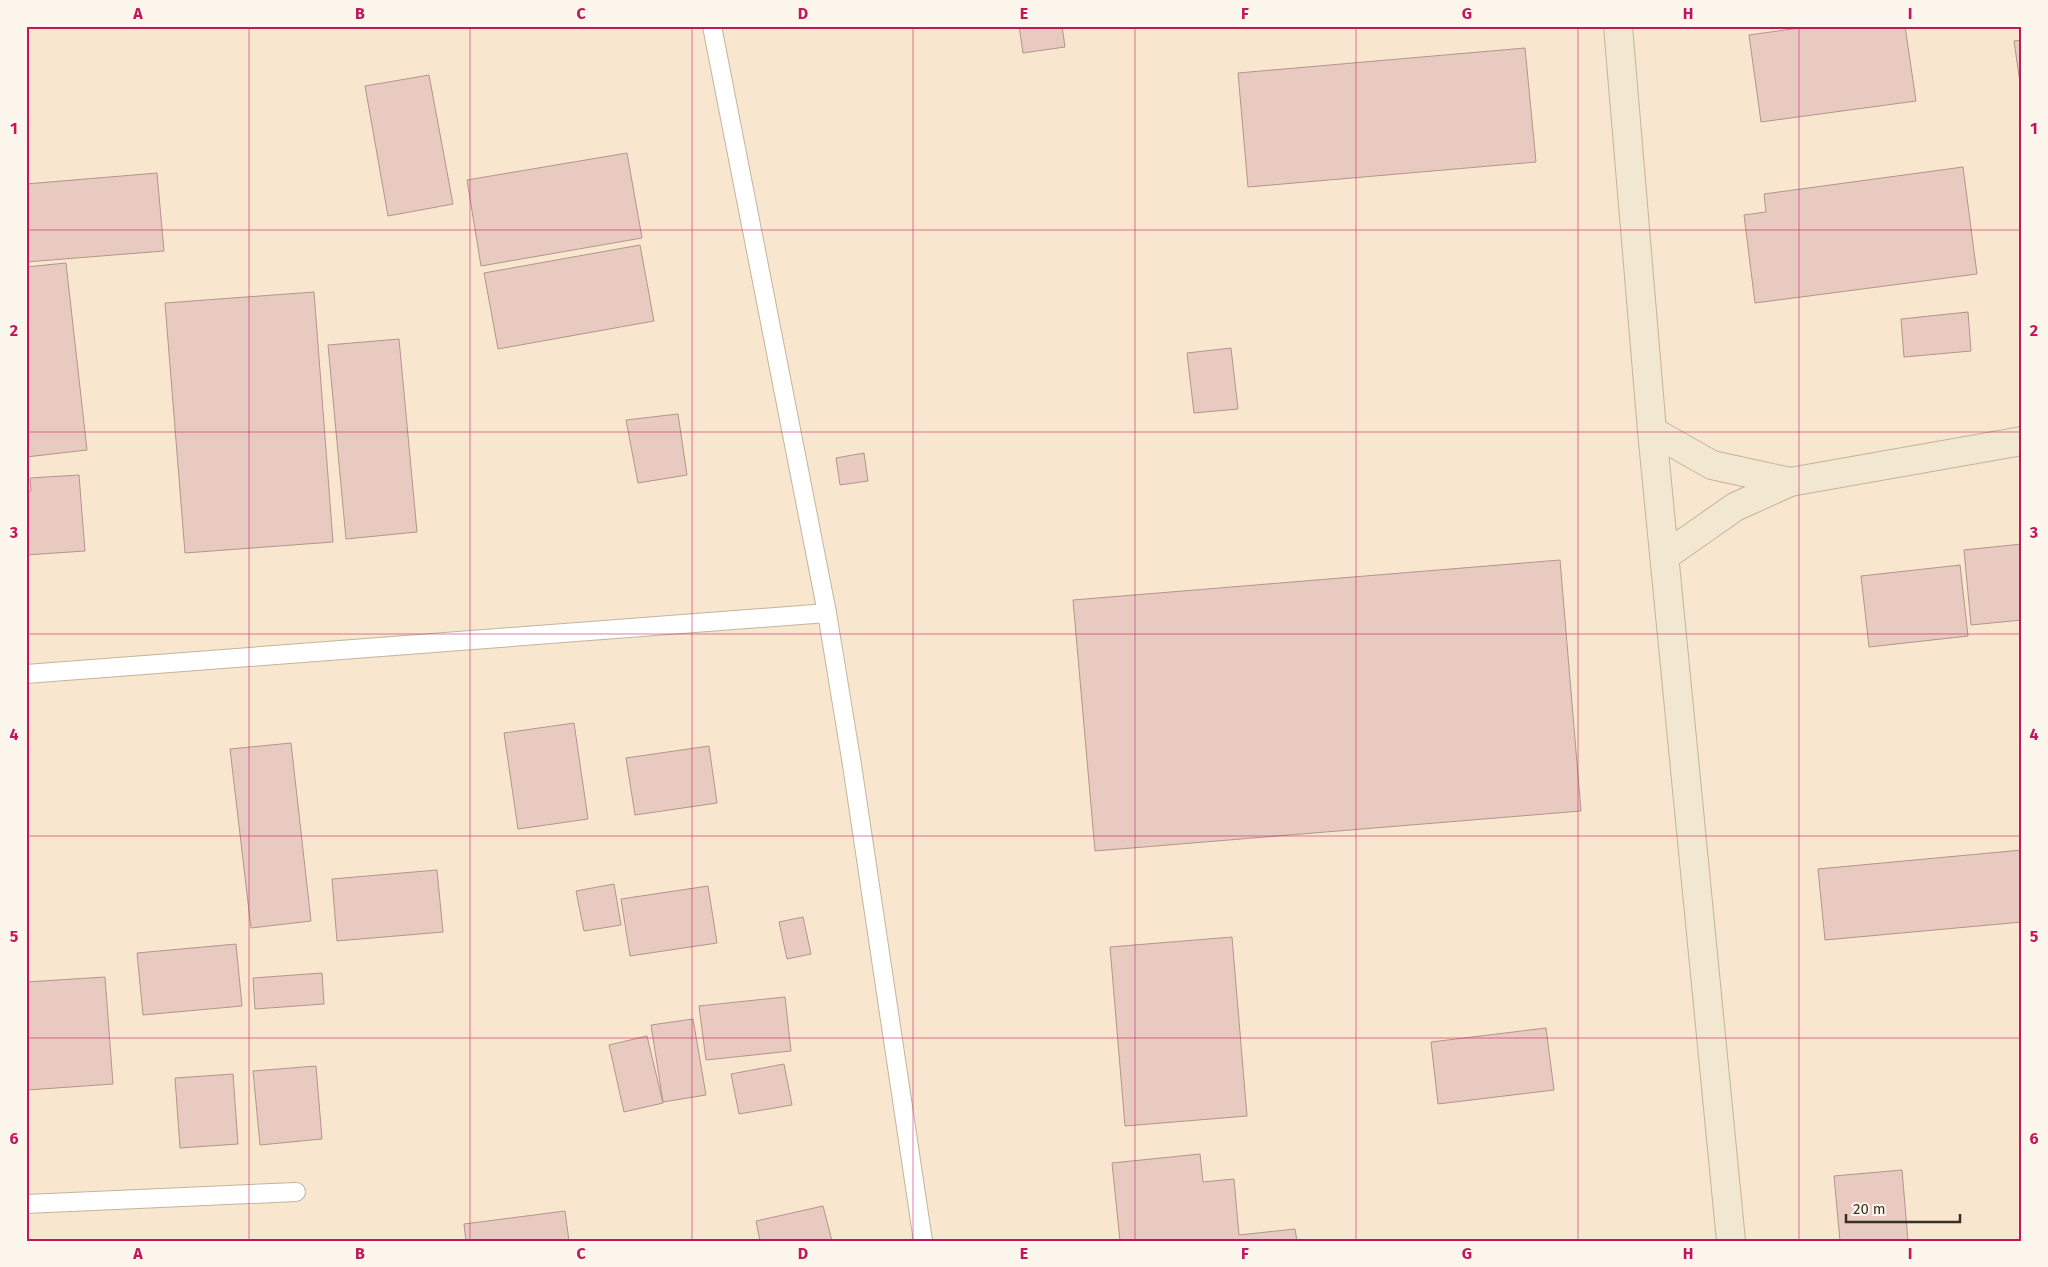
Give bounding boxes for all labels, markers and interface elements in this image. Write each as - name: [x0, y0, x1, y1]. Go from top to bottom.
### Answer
- text: A: [132, 4, 143, 23]
- text: B: [355, 4, 365, 23]
- text: C: [576, 4, 586, 23]
- text: D: [798, 4, 808, 23]
- text: E: [1020, 4, 1028, 23]
- text: F: [1241, 4, 1249, 23]
- text: G: [1462, 4, 1472, 23]
- text: H: [1683, 4, 1693, 23]
- text: I: [1908, 4, 1912, 23]
- text: 1: [10, 119, 18, 138]
- text: 1: [2030, 119, 2038, 138]
- text: 2: [10, 321, 18, 340]
- text: 2: [2030, 321, 2038, 340]
- text: 3: [9, 523, 18, 542]
- text: 3: [2029, 523, 2038, 542]
- text: 4: [9, 725, 19, 744]
- text: 4: [2029, 725, 2039, 744]
- text: 5: [10, 927, 19, 946]
- text: 5: [2030, 927, 2039, 946]
- text: 6: [9, 1129, 19, 1148]
- text: 6: [2029, 1129, 2039, 1148]
- scale bar: [1846, 1192, 1959, 1224]
- text: 20 m: [1853, 1200, 1886, 1218]
- text: A: [132, 1244, 143, 1263]
- text: B: [355, 1244, 365, 1263]
- text: C: [576, 1244, 586, 1263]
- text: D: [798, 1244, 808, 1263]
- text: E: [1020, 1244, 1028, 1263]
- text: F: [1241, 1244, 1249, 1263]
- text: G: [1462, 1244, 1472, 1263]
- text: H: [1683, 1244, 1693, 1263]
- text: I: [1908, 1244, 1912, 1263]

